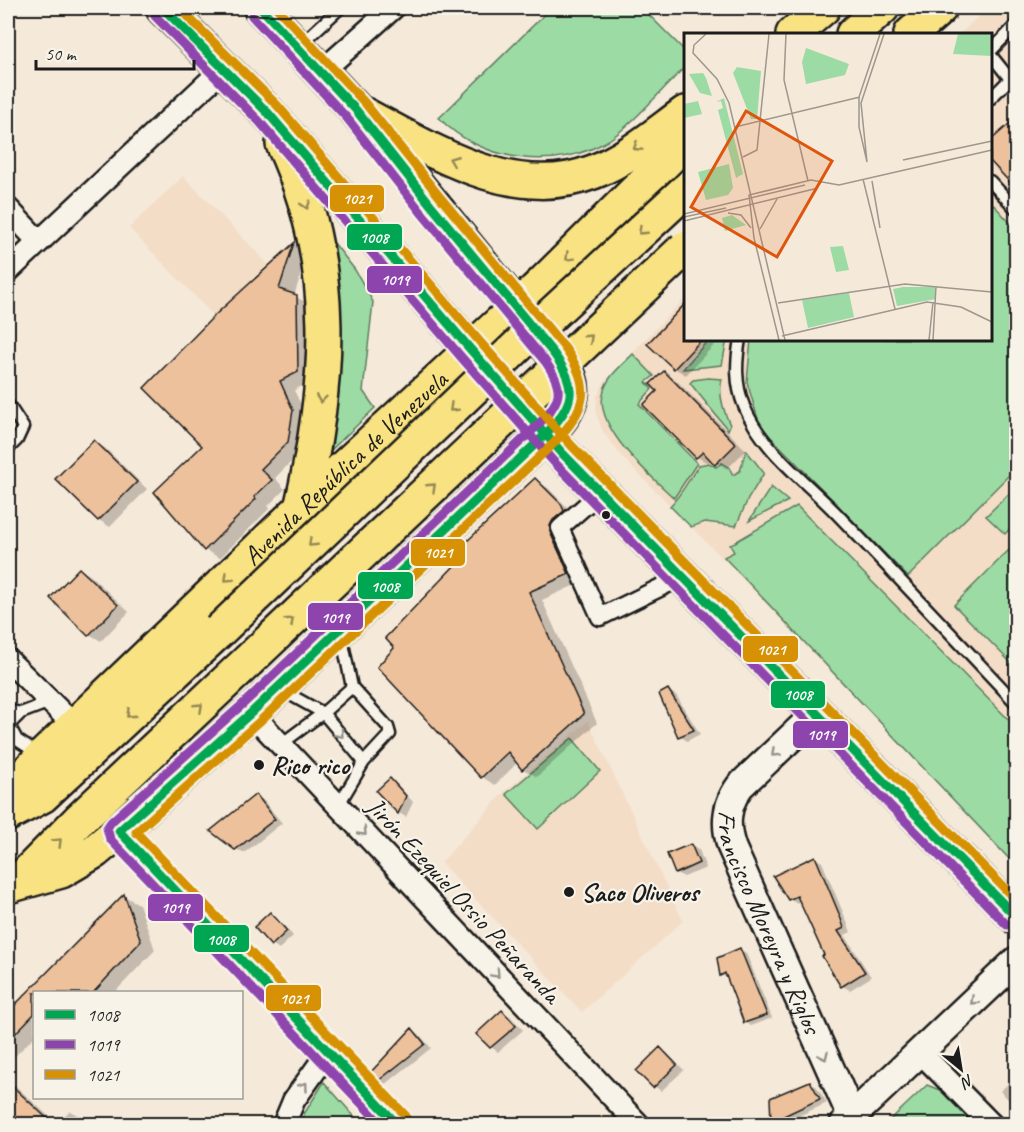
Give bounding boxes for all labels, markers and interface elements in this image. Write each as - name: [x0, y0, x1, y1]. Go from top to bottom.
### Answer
- scale bar: [36, 33, 194, 71]
- inset map: [684, 33, 991, 340]
- text: 50 m: [45, 43, 78, 65]
- one-way arrow: [633, 140, 644, 151]
- one-way arrow: [449, 155, 460, 167]
- line badge: 1021: [329, 184, 385, 213]
- text: 1021: [343, 189, 373, 209]
- one-way arrow: [299, 199, 312, 210]
- line badge: 1008: [346, 223, 403, 251]
- one-way arrow: [638, 223, 649, 234]
- text: 1008: [360, 228, 390, 248]
- one-way arrow: [565, 251, 576, 261]
- line badge: 1019: [366, 265, 423, 294]
- text: 1019: [381, 270, 411, 290]
- one-way arrow: [582, 334, 592, 345]
- street label: Avenida República de Venezuela: [236, 363, 456, 572]
- one-way arrow: [315, 394, 328, 403]
- one-way arrow: [449, 401, 459, 412]
- one-way arrow: [424, 483, 435, 494]
- unlabelled marker: [600, 509, 612, 521]
- one-way arrow: [308, 536, 318, 547]
- line badge: 1021: [410, 538, 466, 567]
- text: 1021: [424, 543, 454, 563]
- one-way arrow: [225, 571, 236, 582]
- line badge: 1008: [357, 571, 414, 600]
- text: 1008: [371, 577, 401, 597]
- line badge: 1019: [307, 602, 364, 631]
- text: 1019: [321, 608, 351, 628]
- one-way arrow: [283, 617, 294, 628]
- line badge: 1021: [742, 635, 799, 663]
- text: 1021: [757, 640, 787, 660]
- line badge: 1008: [770, 680, 826, 709]
- text: 1008: [784, 685, 814, 705]
- one-way arrow: [192, 703, 202, 714]
- one-way arrow: [126, 707, 137, 718]
- line badge: 1019: [792, 720, 849, 749]
- text: 1019: [807, 725, 837, 745]
- one-way arrow: [333, 727, 344, 737]
- one-way arrow: [772, 745, 783, 756]
- place label: Rico rico: [271, 749, 351, 782]
- marker: Rico rico: [252, 758, 266, 772]
- street label: Jirón Ezequiel Ossio Peñaranda: [358, 789, 569, 1012]
- street label: Francisco Moreyra y Riglos: [710, 810, 829, 1041]
- one-way arrow: [356, 826, 367, 836]
- one-way arrow: [50, 838, 61, 849]
- place label: Saco Oliveros: [581, 876, 701, 909]
- marker: Saco Oliveros: [562, 885, 576, 899]
- line badge: 1019: [147, 893, 204, 922]
- text: 1019: [161, 898, 191, 918]
- line badge: 1008: [193, 924, 250, 953]
- text: 1008: [207, 930, 237, 950]
- one-way arrow: [489, 967, 500, 978]
- line badge: 1021: [265, 984, 322, 1012]
- text: 1021: [280, 989, 310, 1009]
- legend: [33, 991, 243, 1099]
- one-way arrow: [970, 994, 981, 1005]
- text: 1008: [87, 1004, 121, 1026]
- text: 1019: [87, 1034, 121, 1056]
- north arrow: [931, 1039, 991, 1099]
- one-way arrow: [817, 1050, 829, 1061]
- text: 1021: [87, 1064, 120, 1086]
- text: N: [956, 1070, 977, 1094]
- one-way arrow: [297, 1082, 308, 1093]

